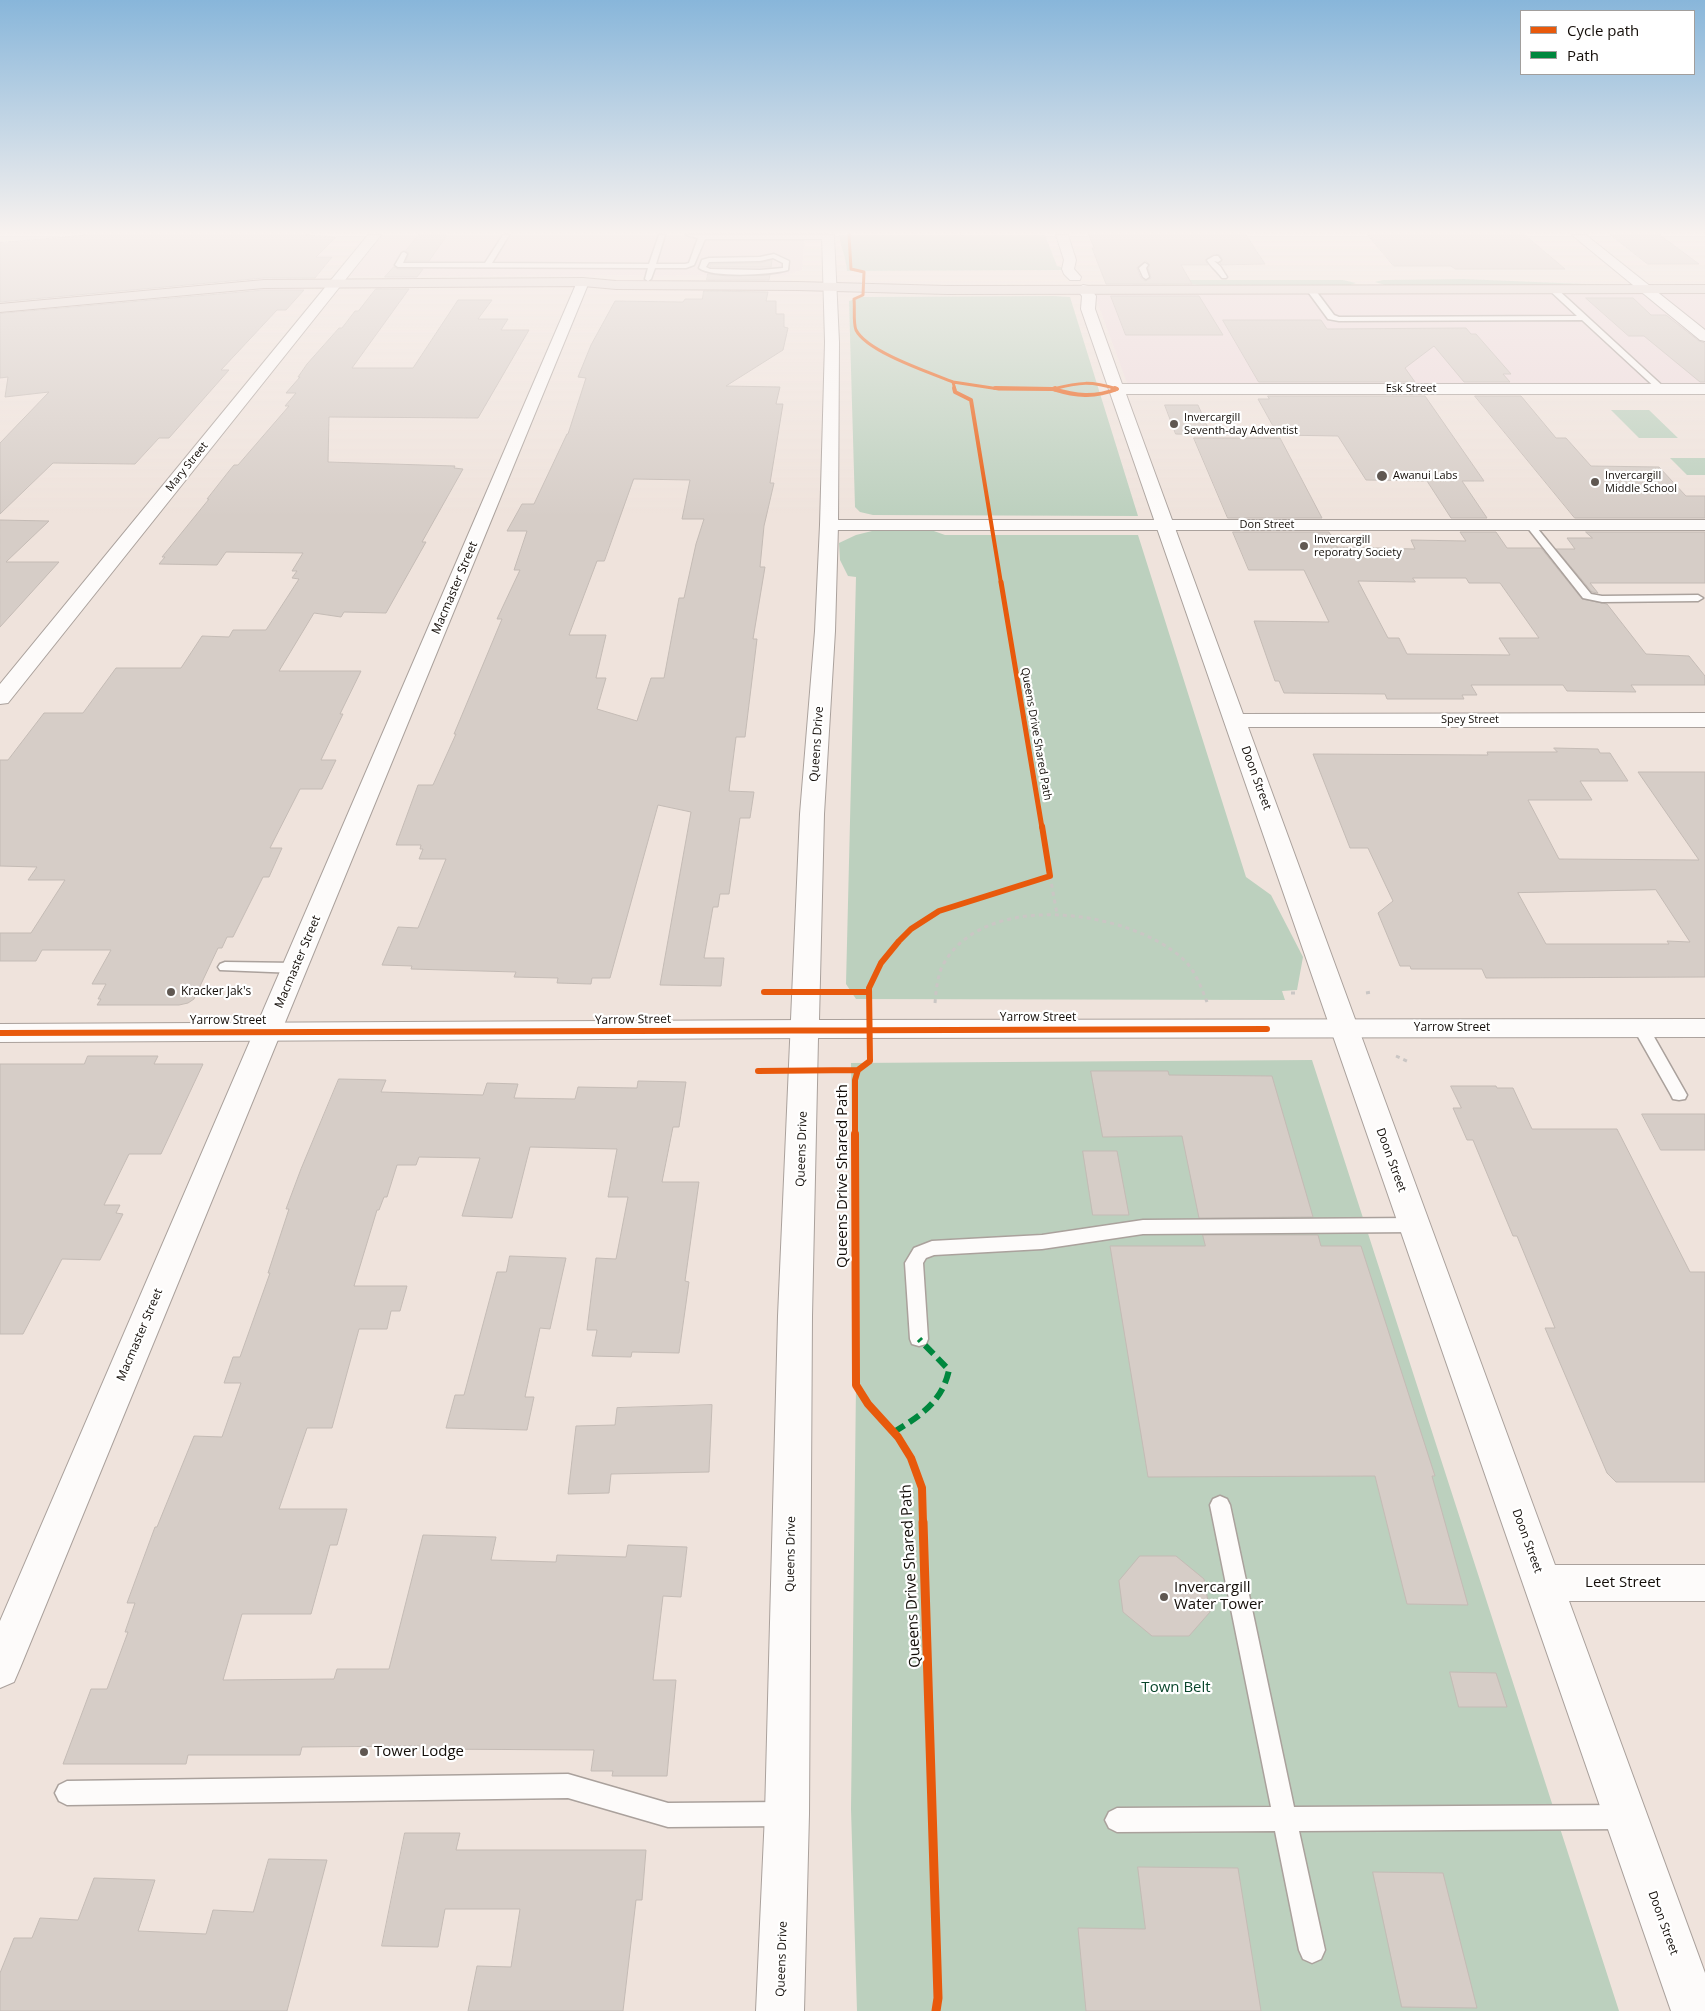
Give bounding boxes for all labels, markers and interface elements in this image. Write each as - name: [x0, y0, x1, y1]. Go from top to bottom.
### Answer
- legend: [1520, 10, 1695, 75]
- text: Cycle path: [1567, 20, 1639, 40]
- text: Path: [1567, 45, 1599, 65]
- street label: Esk Street: [1386, 382, 1436, 396]
- place label: Invercargill Seventh-day Adventist: [1184, 411, 1298, 437]
- marker: Invercargill Seventh-day Adventist: [1168, 418, 1180, 430]
- street label: Mary Street: [163, 440, 211, 494]
- marker: Awanui Labs: [1375, 469, 1389, 483]
- place label: Awanui Labs: [1393, 469, 1458, 483]
- place label: Invercargill Middle School: [1605, 469, 1677, 495]
- marker: Invercargill Middle School: [1589, 476, 1601, 488]
- street label: Don Street: [1240, 518, 1294, 532]
- place label: Invercargill reporatry Society: [1314, 533, 1402, 559]
- street label: Macmaster Street: [429, 540, 481, 636]
- marker: Invercargill reporatry Society: [1298, 540, 1310, 552]
- street label: Queens Drive Shared Path: [1018, 666, 1054, 802]
- street label: Queens Drive: [807, 706, 827, 782]
- street label: Spey Street: [1441, 713, 1499, 727]
- street label: Doon Street: [1238, 744, 1274, 812]
- street label: Macmaster Street: [272, 914, 324, 1010]
- place label: Kracker Jak's: [181, 985, 251, 999]
- marker: Kracker Jak's: [165, 986, 177, 998]
- street label: Yarrow Street: [1000, 1011, 1076, 1025]
- street label: Yarrow Street: [595, 1012, 671, 1028]
- street label: Yarrow Street: [190, 1014, 266, 1028]
- street label: Yarrow Street: [1414, 1021, 1490, 1035]
- street label: Queens Drive Shared Path: [834, 1084, 852, 1268]
- street label: Queens Drive: [793, 1111, 811, 1187]
- street label: Doon Street: [1373, 1126, 1409, 1194]
- street label: Macmaster Street: [114, 1287, 166, 1383]
- street label: Queens Drive Shared Path: [897, 1484, 925, 1668]
- street label: Doon Street: [1509, 1507, 1545, 1575]
- street label: Queens Drive: [783, 1516, 799, 1592]
- street label: Leet Street: [1585, 1574, 1661, 1592]
- place label: Invercargill Water Tower: [1174, 1579, 1263, 1614]
- marker: Invercargill Water Tower: [1158, 1591, 1170, 1603]
- park label: Town Belt: [1141, 1679, 1211, 1697]
- place label: Tower Lodge: [374, 1743, 464, 1761]
- marker: Tower Lodge: [358, 1746, 370, 1758]
- street label: Doon Street: [1645, 1889, 1681, 1957]
- street label: Queens Drive: [773, 1921, 791, 1997]

